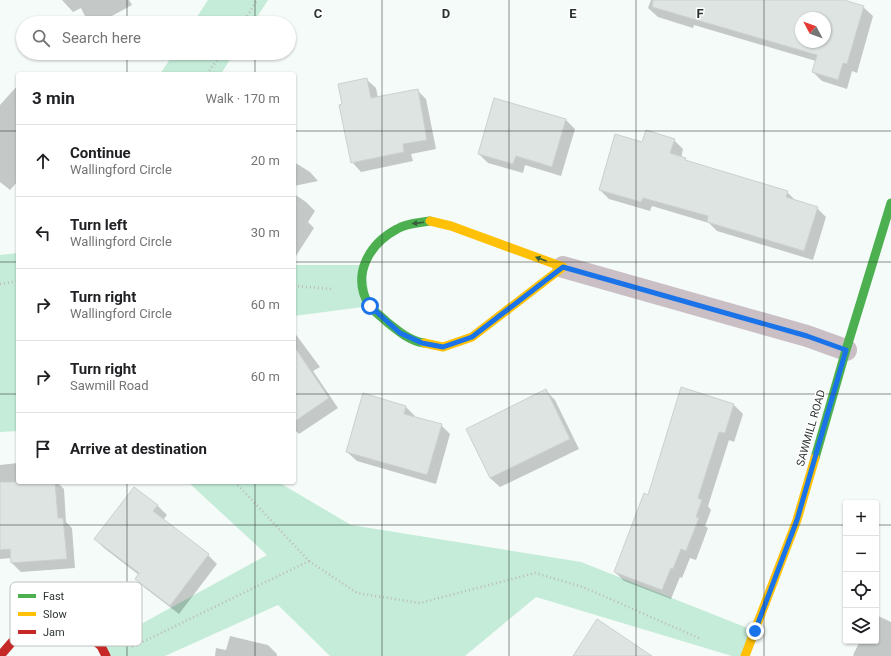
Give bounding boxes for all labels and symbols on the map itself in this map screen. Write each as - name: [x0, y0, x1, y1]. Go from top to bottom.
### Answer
- text: C: [314, 6, 323, 21]
- text: D: [442, 6, 450, 21]
- text: E: [569, 6, 577, 21]
- text: F: [696, 6, 704, 21]
- north arrow: [795, 12, 831, 48]
- one-way arrow: [412, 220, 424, 226]
- one-way arrow: [535, 256, 547, 262]
- route start: [361, 297, 379, 315]
- street label: SAWMILL ROAD: [794, 388, 828, 468]
- legend: [10, 582, 142, 646]
- text: Fast: [43, 590, 65, 603]
- text: Slow: [43, 608, 67, 621]
- route end: [746, 622, 764, 640]
- text: Jam: [43, 626, 65, 639]

